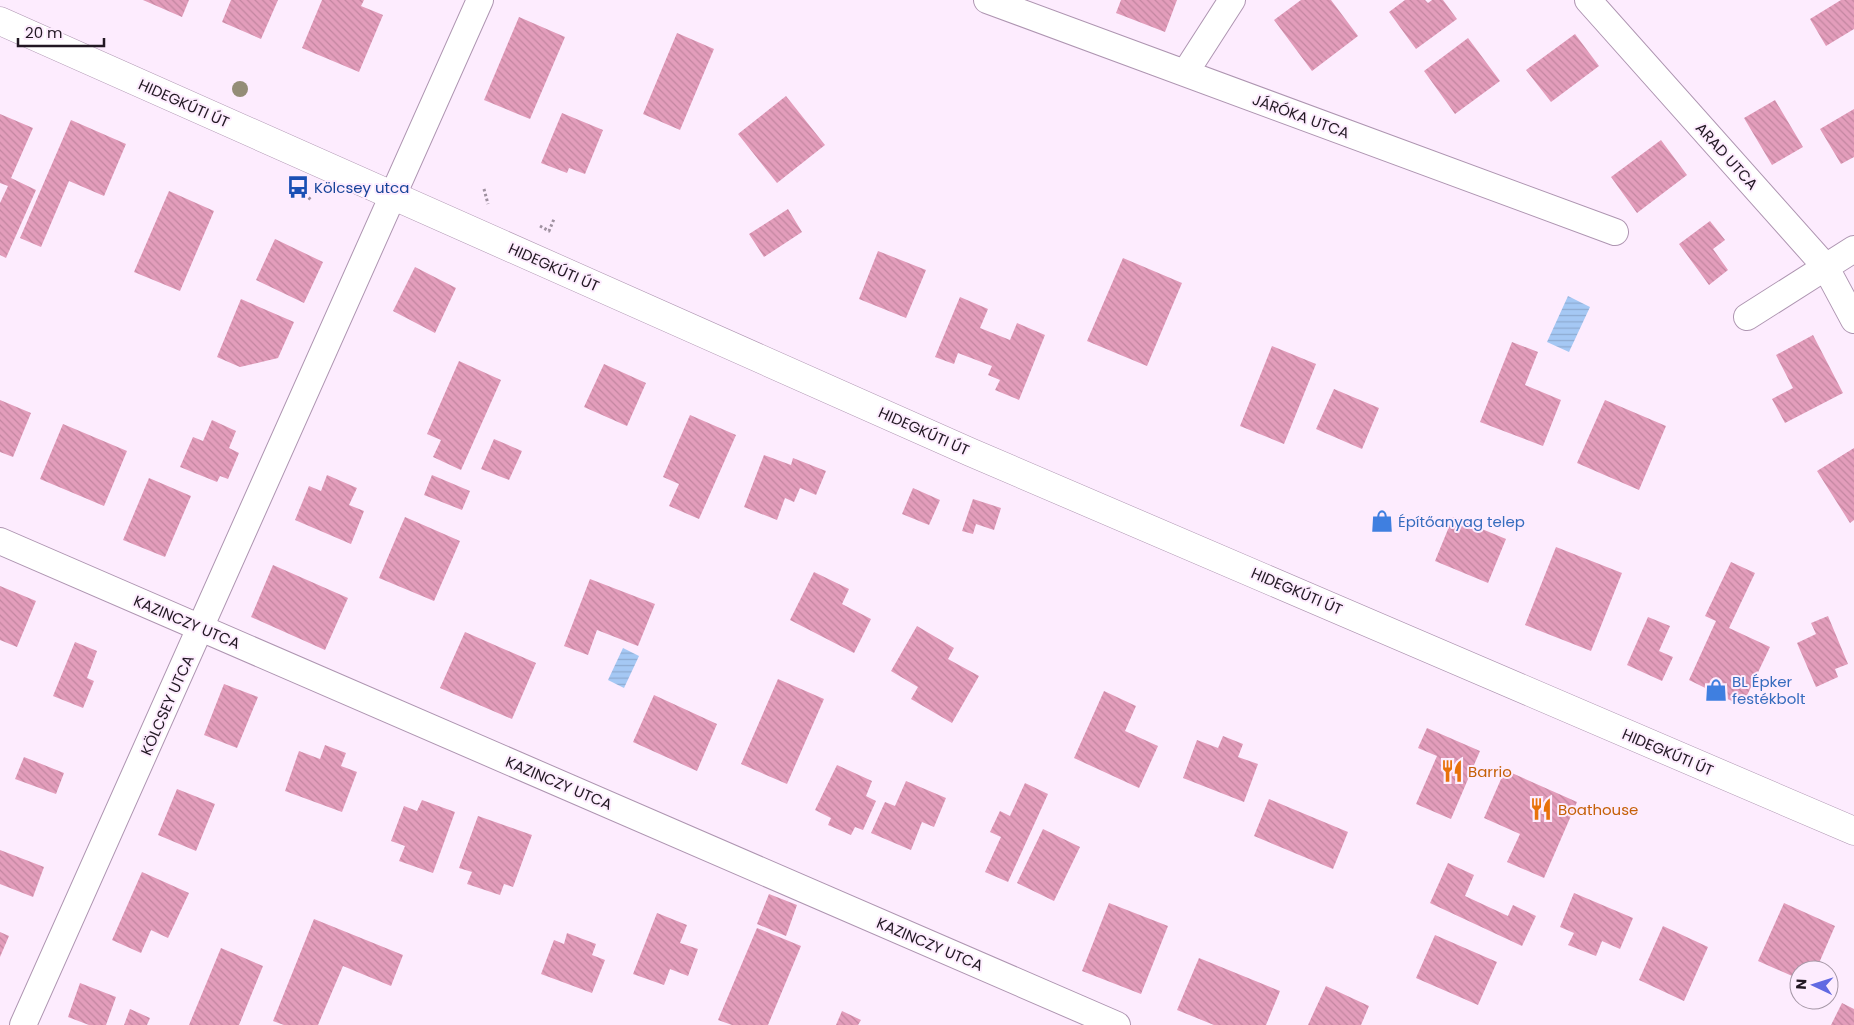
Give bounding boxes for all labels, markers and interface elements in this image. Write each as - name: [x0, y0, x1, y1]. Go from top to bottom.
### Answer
- scale bar: [18, 15, 104, 47]
- text: 20 m: [25, 22, 63, 43]
- street label: HIDEGKÚTI ÚT: [135, 74, 233, 132]
- street label: JÁRÓKA UTCA: [1249, 89, 1353, 143]
- street label: ARAD UTCA: [1691, 118, 1763, 194]
- bus stop icon: Kölcsey utca: [285, 174, 311, 200]
- place label: Kölcsey utca: [314, 177, 409, 198]
- street label: HIDEGKÚTI ÚT: [505, 238, 603, 296]
- street label: HIDEGKÚTI ÚT: [875, 402, 973, 460]
- shop icon: Építőanyag telep: [1369, 508, 1395, 534]
- place label: Építőanyag telep: [1398, 511, 1525, 532]
- street label: HIDEGKÚTI ÚT: [1248, 562, 1346, 620]
- street label: KAZINCZY UTCA: [131, 590, 243, 654]
- street label: KÖLCSEY UTCA: [135, 651, 199, 759]
- place label: BL Épker festékbolt: [1732, 671, 1805, 709]
- shop icon: BL Épker festékbolt: [1703, 677, 1729, 703]
- street label: HIDEGKÚTI ÚT: [1619, 723, 1717, 781]
- street label: KAZINCZY UTCA: [503, 751, 615, 815]
- restaurant icon: Barrio: [1439, 758, 1465, 784]
- place label: Barrio: [1468, 761, 1512, 782]
- restaurant icon: Boathouse: [1528, 796, 1554, 822]
- place label: Boathouse: [1558, 799, 1638, 820]
- street label: KAZINCZY UTCA: [874, 912, 986, 976]
- north arrow: [1789, 960, 1839, 1010]
- text: N: [1791, 978, 1811, 990]

